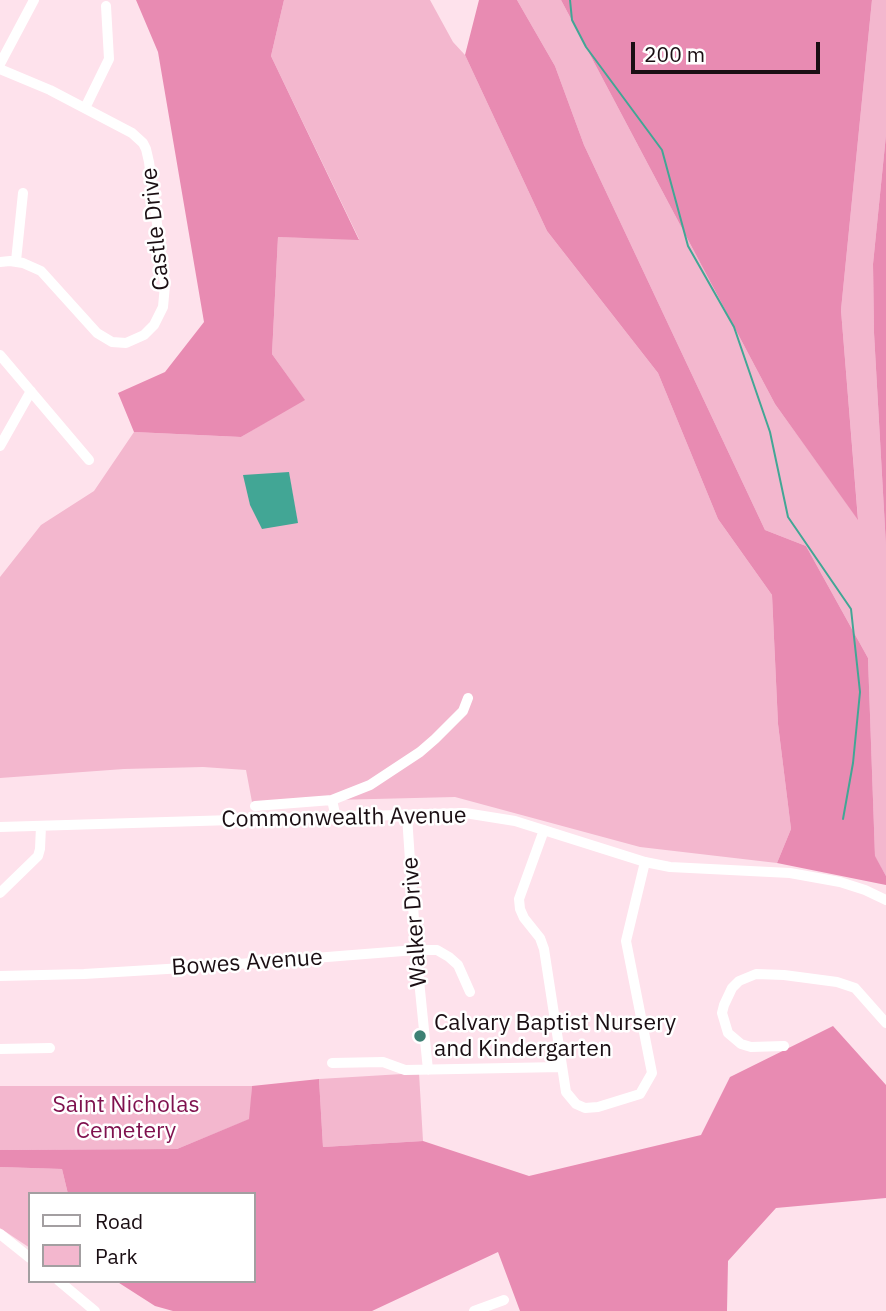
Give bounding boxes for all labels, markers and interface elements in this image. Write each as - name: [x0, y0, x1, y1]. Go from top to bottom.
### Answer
- scale bar: [634, 28, 823, 72]
- text: 200 m: [644, 40, 705, 68]
- street label: Castle Drive: [136, 166, 176, 292]
- street label: Commonwealth Avenue: [221, 802, 467, 834]
- street label: Walker Drive: [397, 856, 433, 988]
- street label: Bowes Avenue: [171, 944, 323, 982]
- place label: Calvary Baptist Nursery and Kindergarten: [434, 1009, 676, 1063]
- marker: Calvary Baptist Nursery and Kindergarten: [412, 1028, 428, 1044]
- park label: Saint Nicholas Cemetery: [52, 1091, 200, 1145]
- legend: [28, 1192, 256, 1283]
- text: Road: [95, 1207, 143, 1235]
- text: Park: [95, 1242, 138, 1270]

